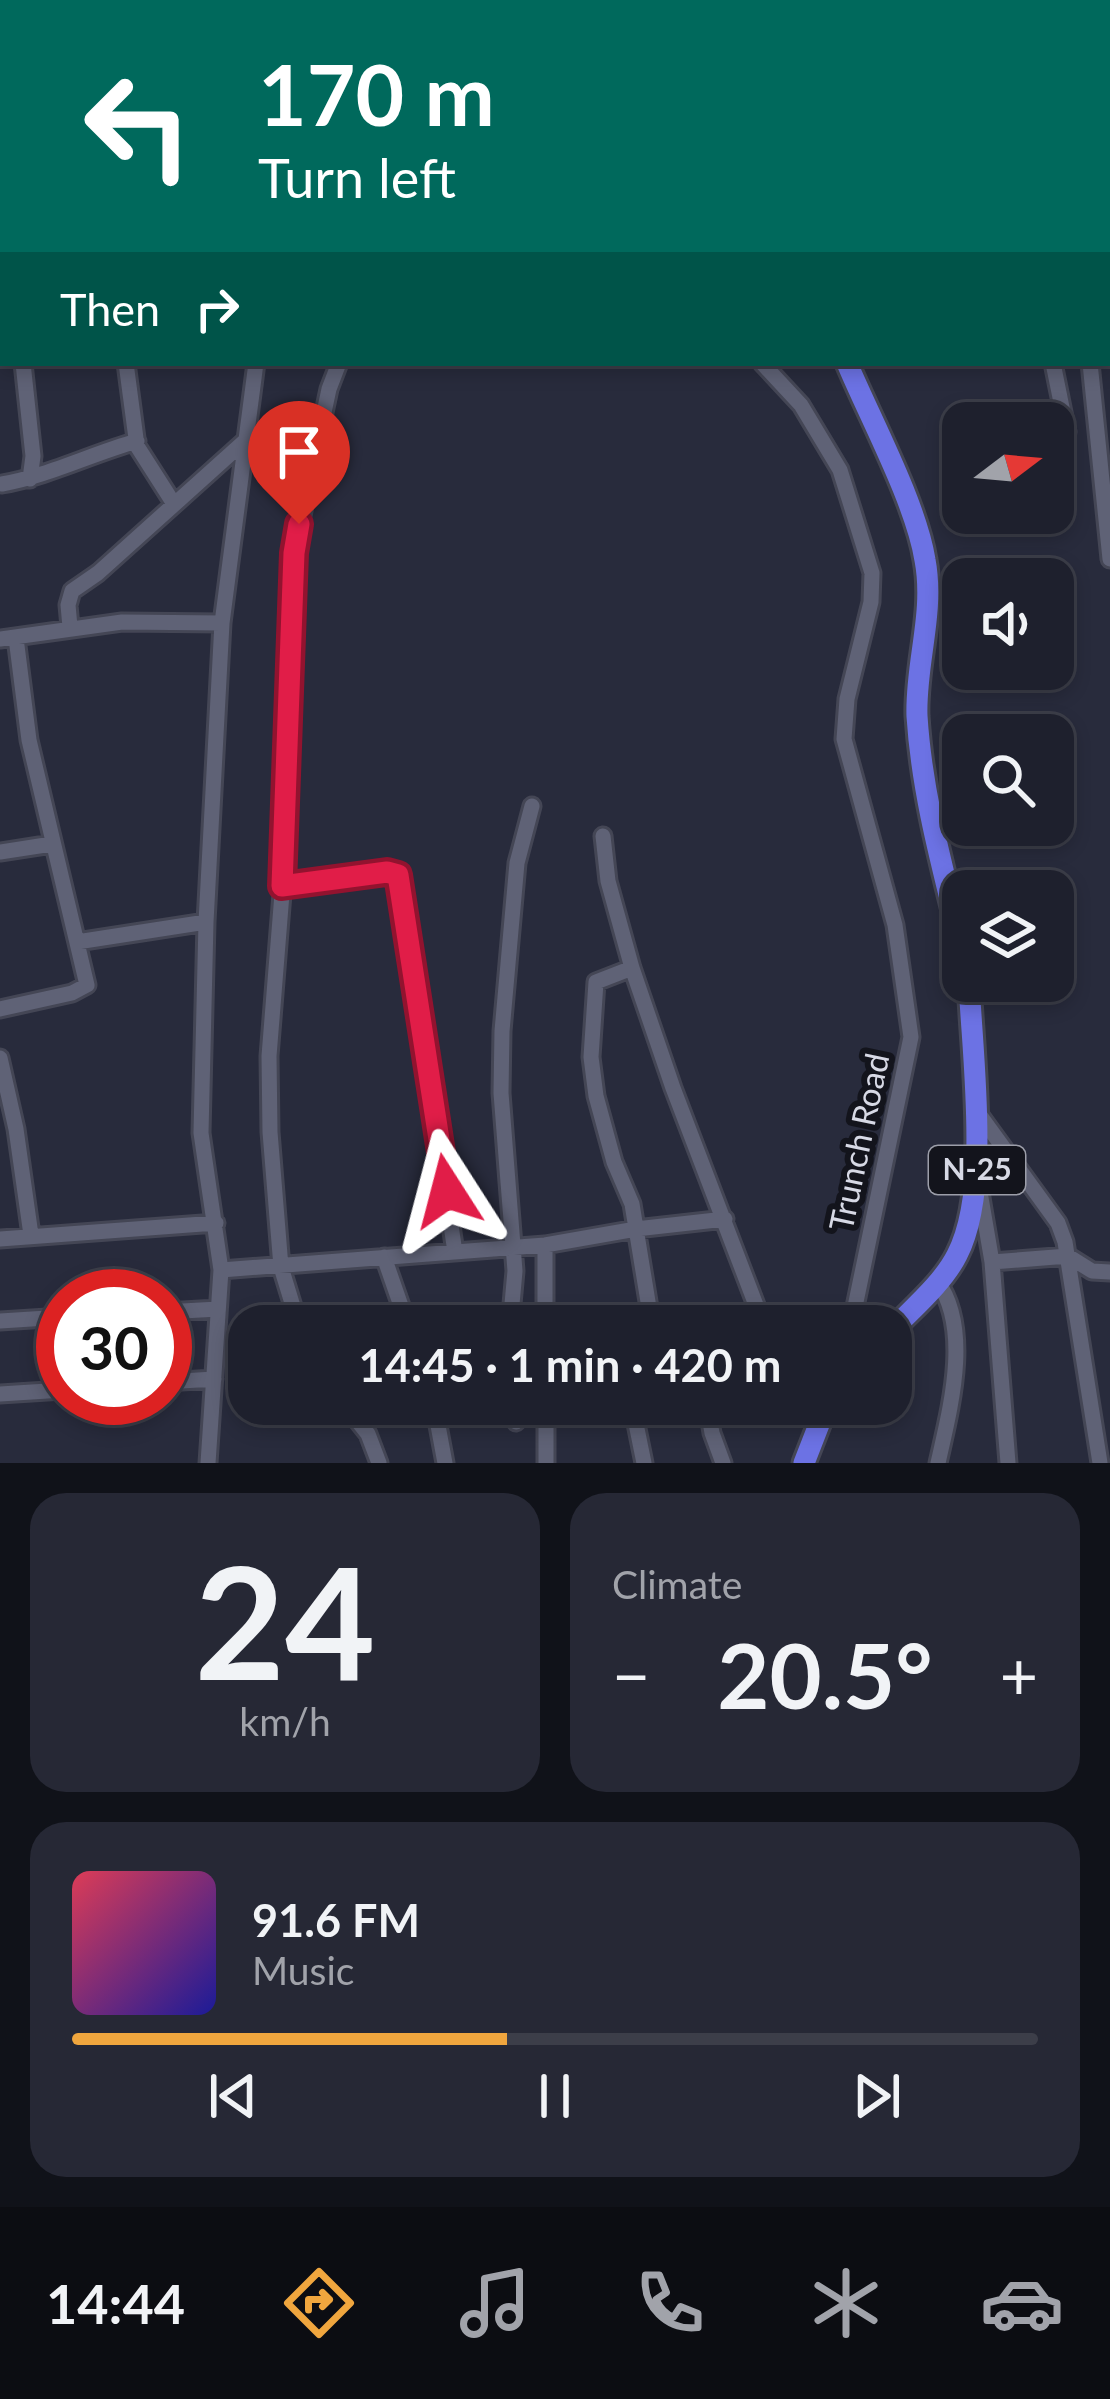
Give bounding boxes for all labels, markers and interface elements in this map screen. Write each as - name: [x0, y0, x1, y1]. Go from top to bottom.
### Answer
- text: 170 m: [258, 43, 495, 144]
- icon: left: [60, 48, 216, 204]
- text: Turn left: [258, 145, 456, 210]
- icon: right: [184, 276, 250, 342]
- text: Then: [60, 282, 160, 336]
- pin: [248, 401, 350, 524]
- north arrow: [942, 402, 1074, 534]
- map controls: [942, 402, 1074, 1002]
- icon: arrive: [266, 419, 332, 485]
- button: sound: [942, 558, 1074, 690]
- button: search: [942, 714, 1074, 846]
- button: layers: [942, 870, 1074, 1002]
- street label: Trunch Road: [820, 1049, 896, 1234]
- position arrow: [384, 1128, 510, 1254]
- road number: N-25: [929, 1146, 1025, 1194]
- speed limit sign: 30: [36, 1269, 192, 1425]
- text: 14:45 · 1 min · 420 m: [359, 1338, 781, 1392]
- text: 24: [195, 1526, 375, 1713]
- text: Climate: [612, 1561, 742, 1607]
- text: 20.5°: [717, 1620, 933, 1728]
- text: −: [612, 1635, 650, 1714]
- text: +: [1000, 1635, 1038, 1714]
- text: km/h: [239, 1698, 331, 1744]
- text: 91.6 FM: [252, 1893, 420, 1947]
- text: Music: [252, 1947, 354, 1993]
- icon: previous: [200, 2063, 266, 2129]
- icon: pause: [522, 2063, 588, 2129]
- icon: next: [844, 2063, 910, 2129]
- icon: directions: [277, 2261, 361, 2345]
- icon: music: [453, 2261, 537, 2345]
- icon: phone: [628, 2261, 712, 2345]
- icon: climate: [804, 2261, 888, 2345]
- icon: car: [980, 2261, 1064, 2345]
- text: 14:44: [46, 2271, 185, 2336]

